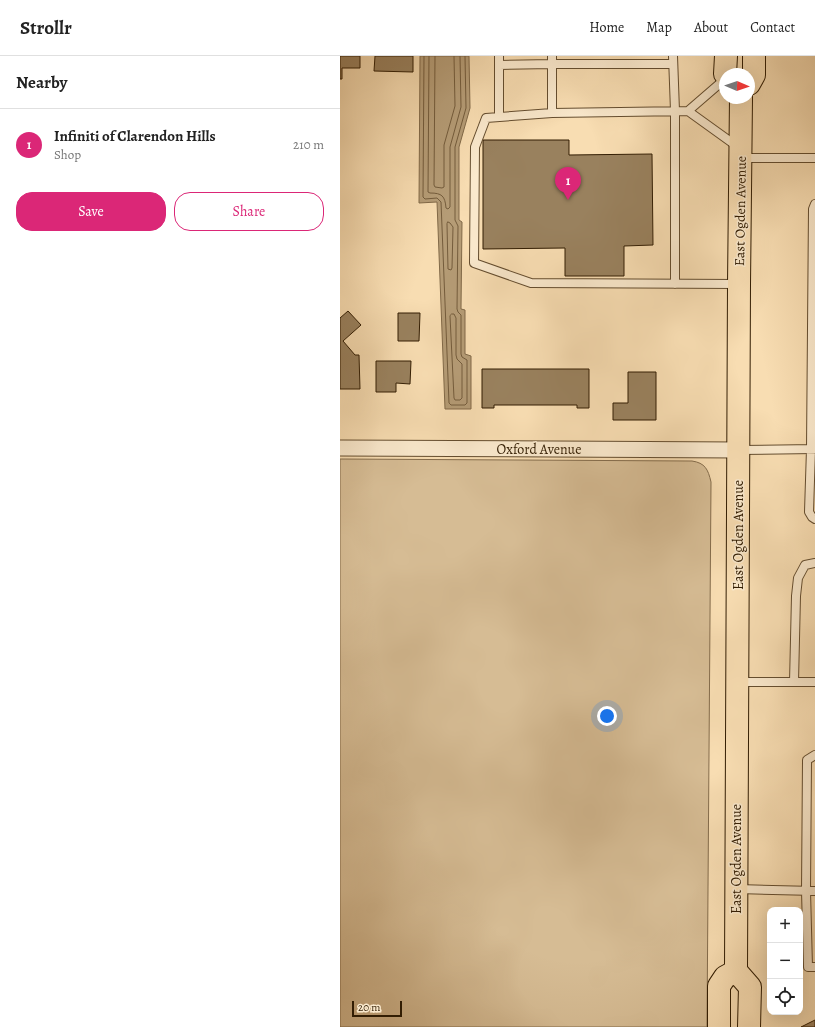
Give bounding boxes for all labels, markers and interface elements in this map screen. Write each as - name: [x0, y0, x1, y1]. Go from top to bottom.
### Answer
- text: Strollr: [20, 15, 72, 41]
- text: Home: [589, 18, 624, 37]
- text: Map: [646, 18, 672, 37]
- text: About: [694, 18, 728, 37]
- text: Contact: [750, 18, 795, 37]
- north arrow: [719, 68, 755, 104]
- text: Nearby: [16, 71, 67, 94]
- text: Infiniti of Clarendon Hills: [54, 126, 216, 146]
- text: 1: [27, 136, 31, 153]
- text: 210 m: [293, 136, 324, 153]
- text: Shop: [54, 146, 81, 163]
- street label: East Ogden Avenue: [730, 156, 751, 266]
- pin: 1: [555, 167, 581, 200]
- button: Save: [16, 192, 166, 231]
- button: Share: [174, 192, 324, 231]
- street label: Oxford Avenue: [497, 440, 581, 459]
- street label: East Ogden Avenue: [729, 480, 748, 590]
- your location: [597, 706, 617, 726]
- street label: East Ogden Avenue: [727, 804, 746, 914]
- map controls: [767, 907, 803, 1015]
- button: +: [767, 907, 803, 943]
- button: −: [767, 943, 803, 979]
- button: locate: [767, 979, 803, 1015]
- scale bar: [352, 999, 402, 1018]
- text: 20 m: [358, 1000, 380, 1015]

